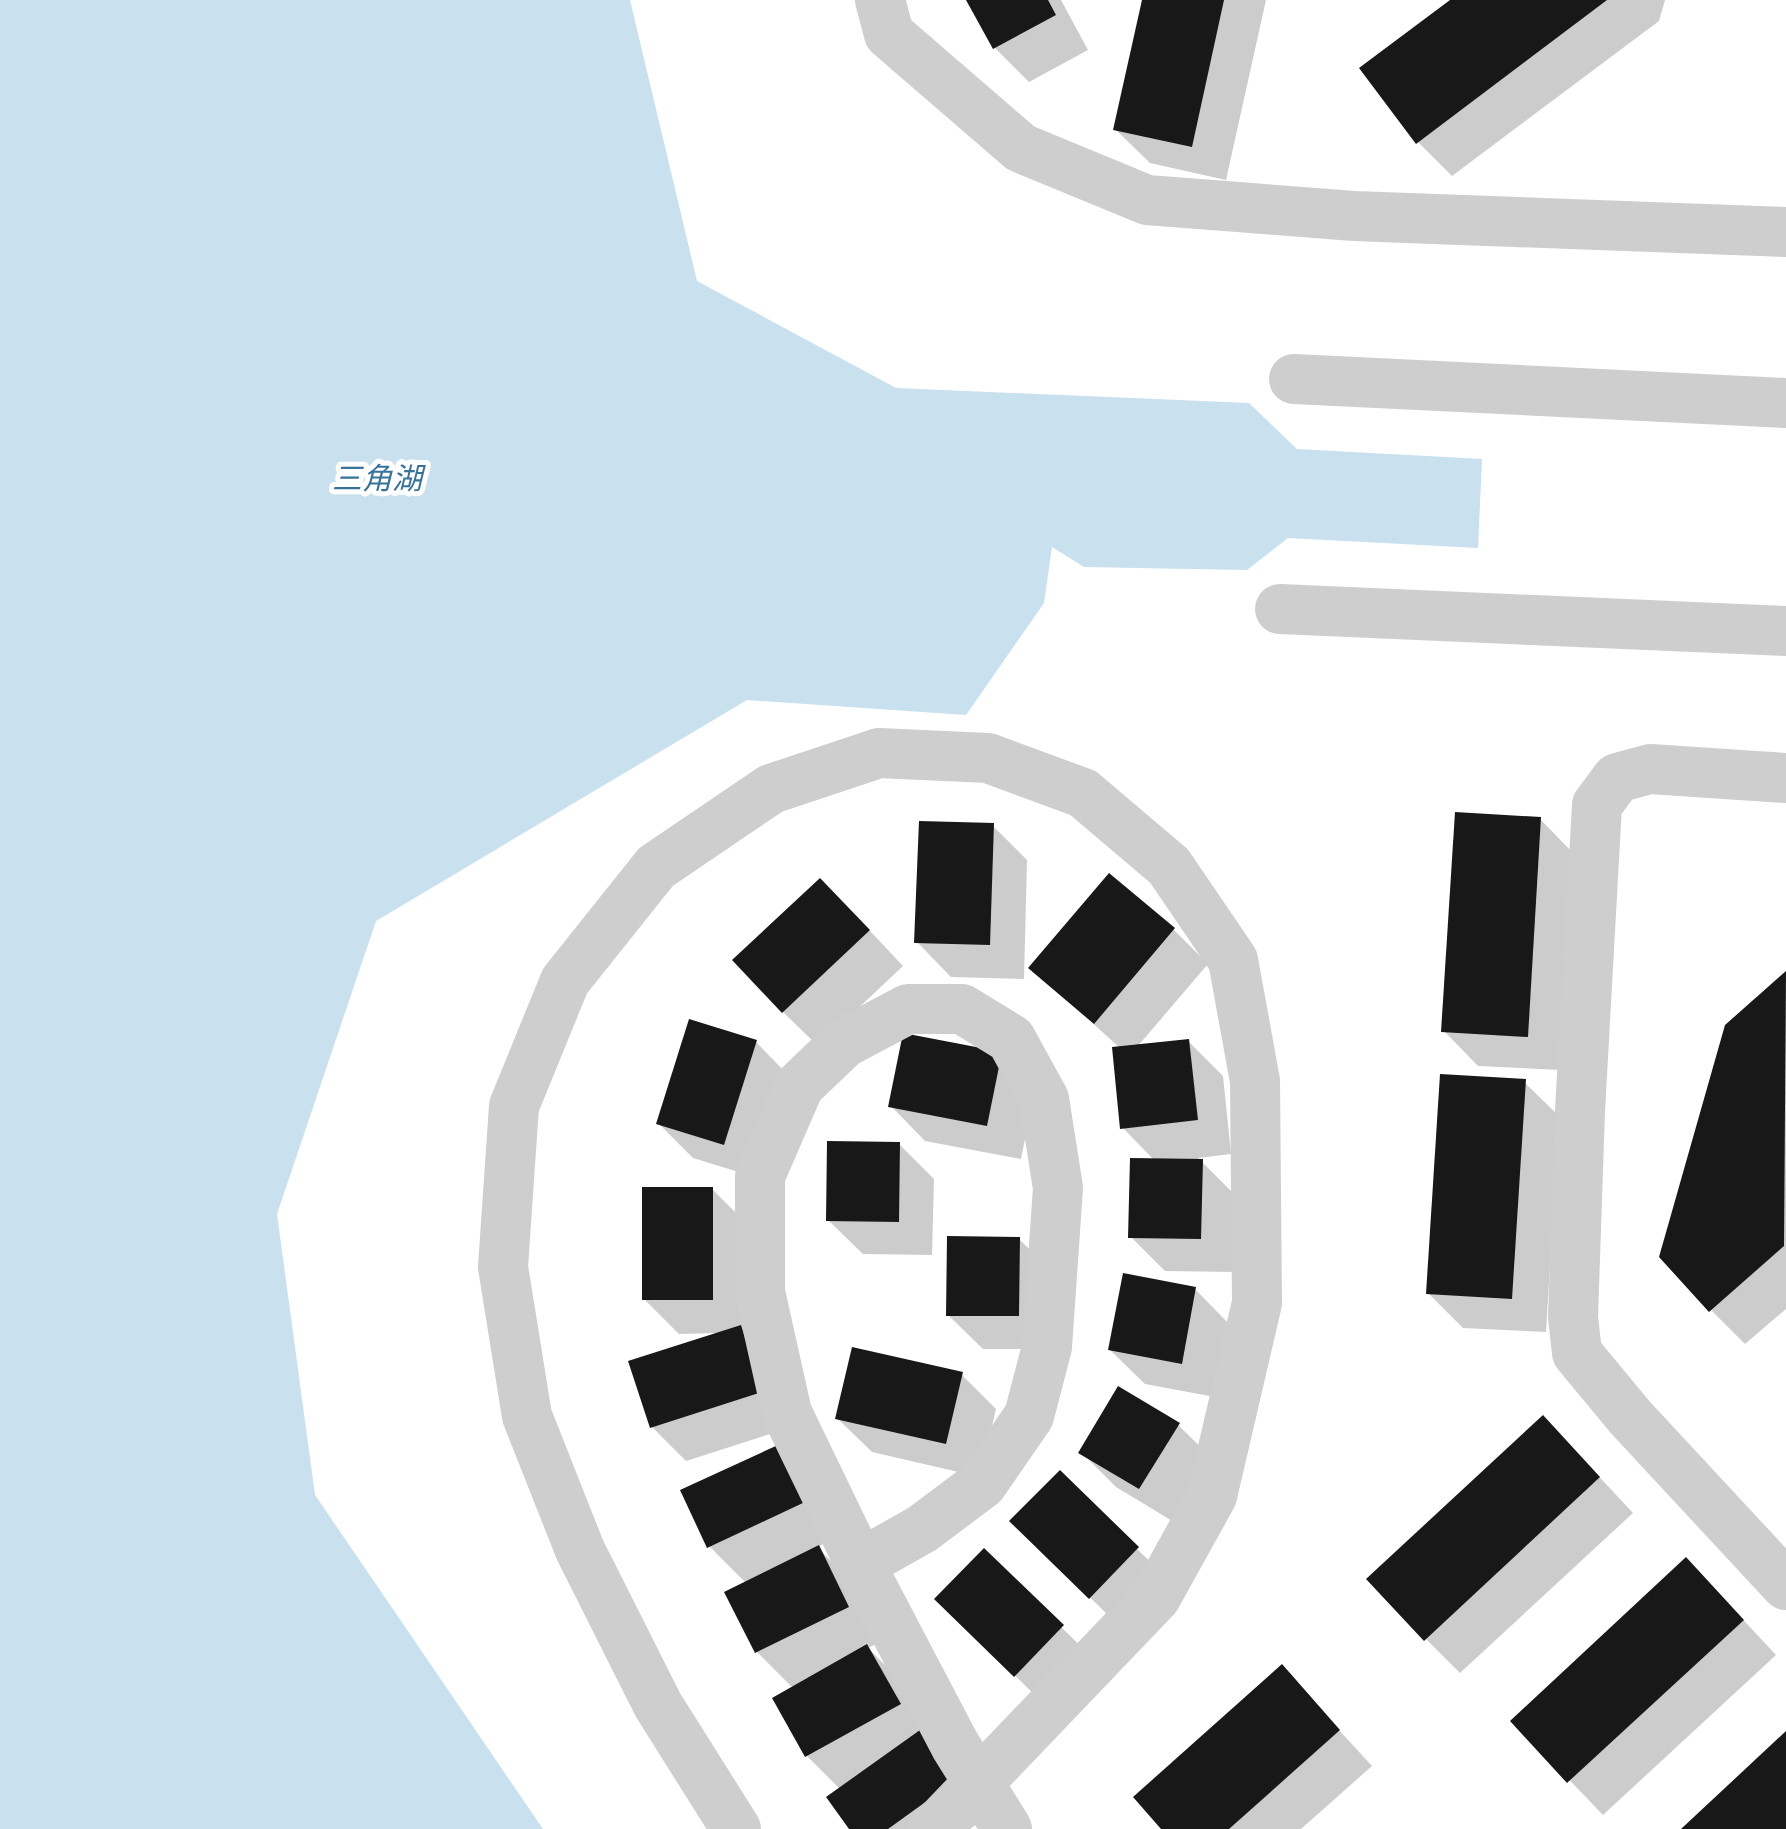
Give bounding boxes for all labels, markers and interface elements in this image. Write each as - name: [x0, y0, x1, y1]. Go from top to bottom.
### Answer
- water label: 三角湖: [332, 461, 426, 497]

